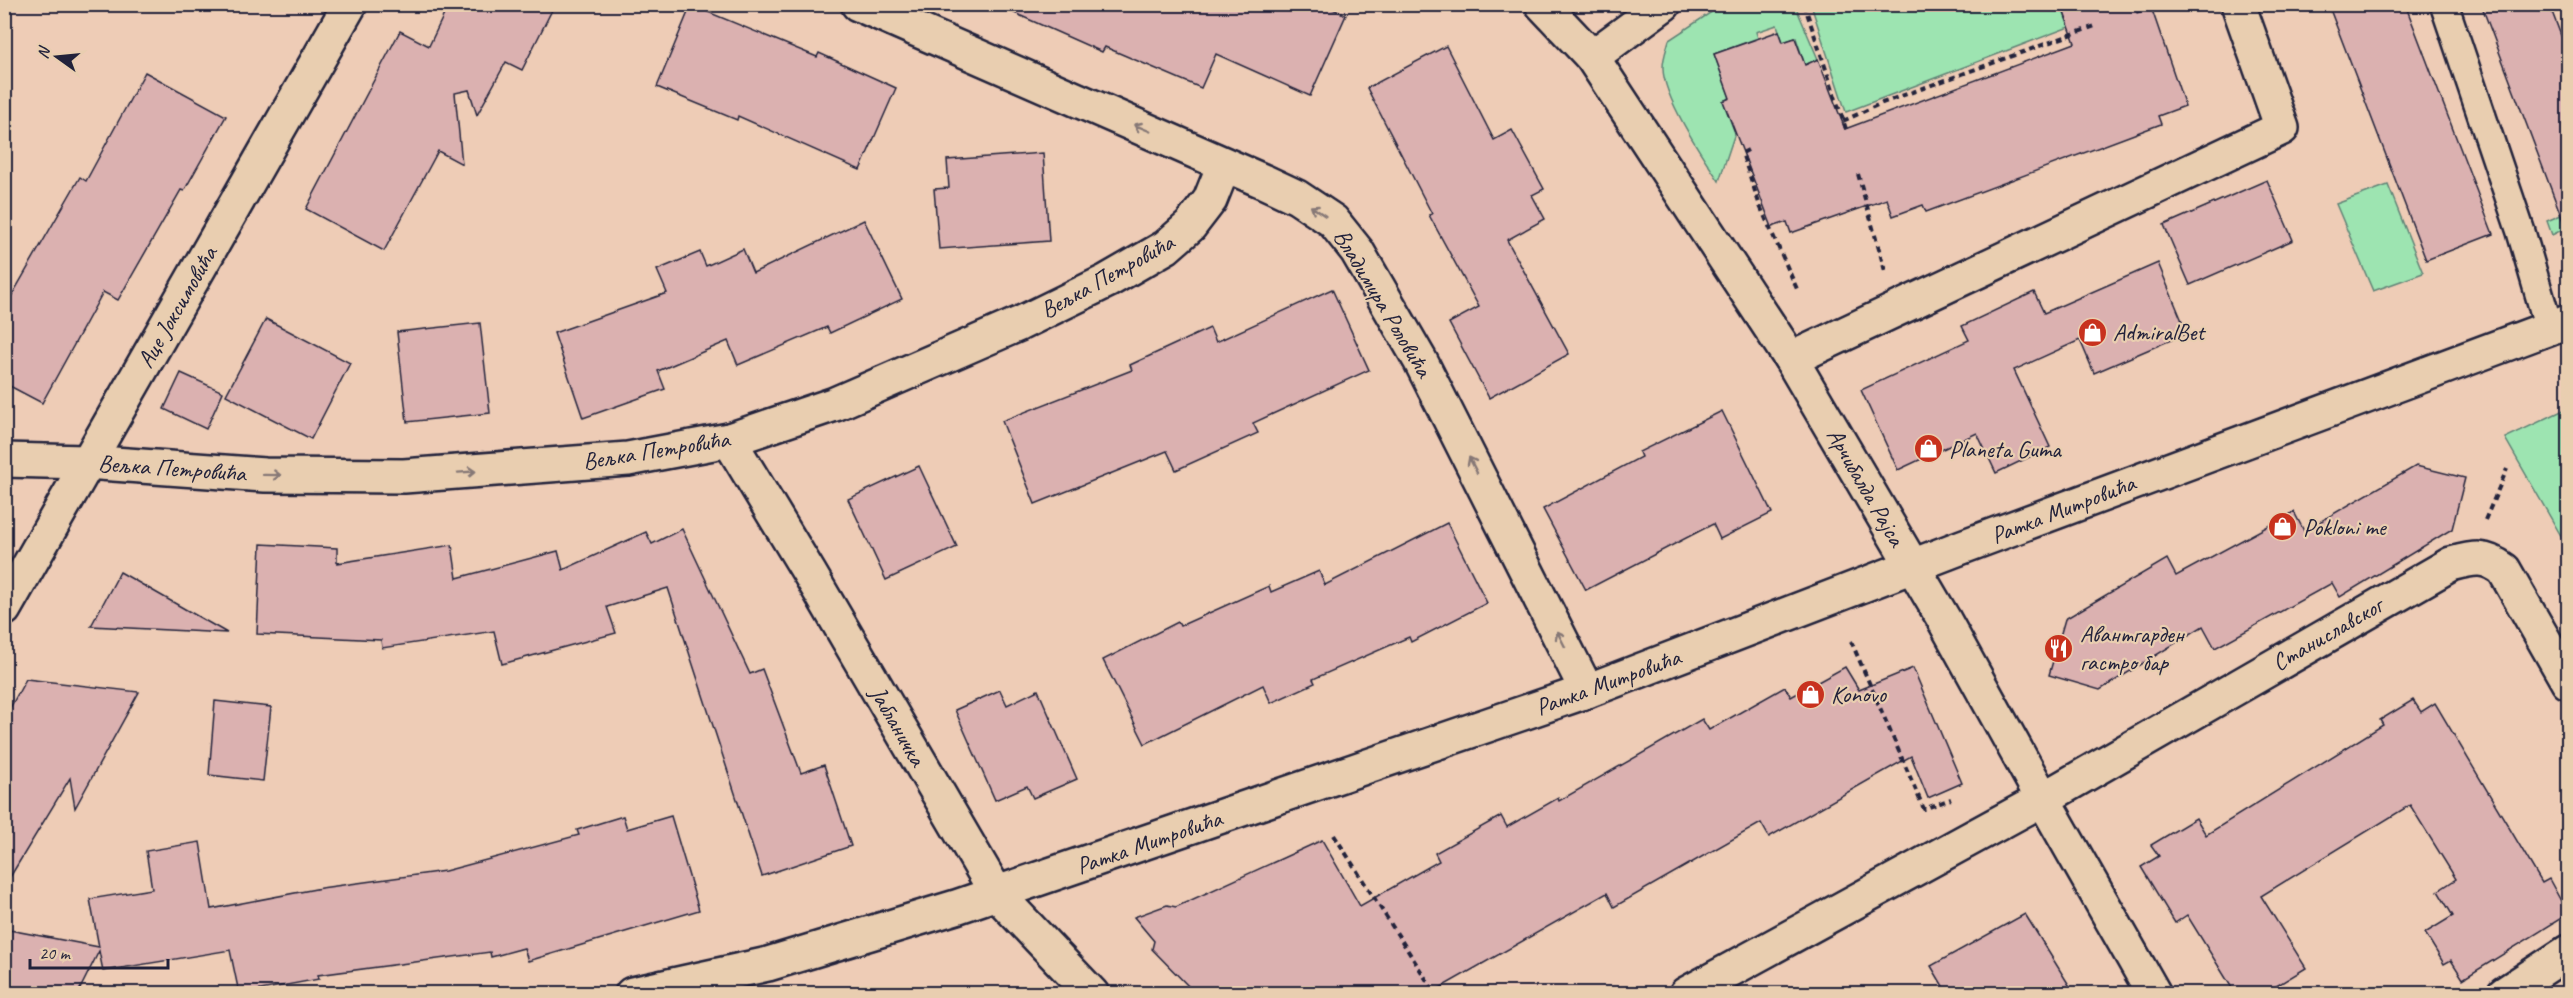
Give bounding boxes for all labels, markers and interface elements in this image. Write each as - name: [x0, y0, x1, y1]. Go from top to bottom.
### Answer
- north arrow: [27, 27, 87, 87]
- text: N: [33, 43, 55, 61]
- one-way arrow: [1133, 122, 1151, 133]
- one-way arrow: [1310, 205, 1327, 217]
- street label: Владимира Роловића: [1327, 223, 1440, 384]
- street label: Вељка Петровића: [1035, 226, 1180, 325]
- street label: Аце Јоксимовића: [130, 240, 225, 373]
- shop icon: AdmiralBet: [2076, 316, 2108, 348]
- place label: AdmiralBet: [2113, 317, 2206, 347]
- street label: Арчибалда Рајса: [1820, 422, 1913, 553]
- street label: Вељка Петровића: [581, 423, 733, 476]
- shop icon: Planeta Guma: [1912, 433, 1944, 465]
- place label: Planeta Guma: [1949, 434, 2062, 464]
- street label: Вељка Петровића: [97, 448, 248, 488]
- one-way arrow: [1467, 457, 1478, 475]
- one-way arrow: [457, 466, 477, 477]
- street label: Ратка Митровића: [1987, 467, 2141, 550]
- one-way arrow: [262, 469, 282, 481]
- shop icon: Pokloni me: [2266, 511, 2298, 543]
- place label: Pokloni me: [2303, 512, 2388, 542]
- street label: Станиславског: [2266, 589, 2390, 678]
- place label: Авантгарден гастро бар: [2080, 619, 2186, 677]
- one-way arrow: [1554, 631, 1566, 649]
- restaurant icon: Авантгарден гастро бар: [2043, 632, 2075, 664]
- street label: Ратка Митровића: [1531, 641, 1686, 722]
- shop icon: Konovo: [1794, 678, 1826, 710]
- place label: Konovo: [1831, 679, 1887, 709]
- street label: Јабланичка: [863, 680, 934, 773]
- street label: Ратка Митровића: [1072, 803, 1227, 881]
- scale bar: [30, 932, 168, 970]
- text: 20 m: [39, 942, 72, 964]

